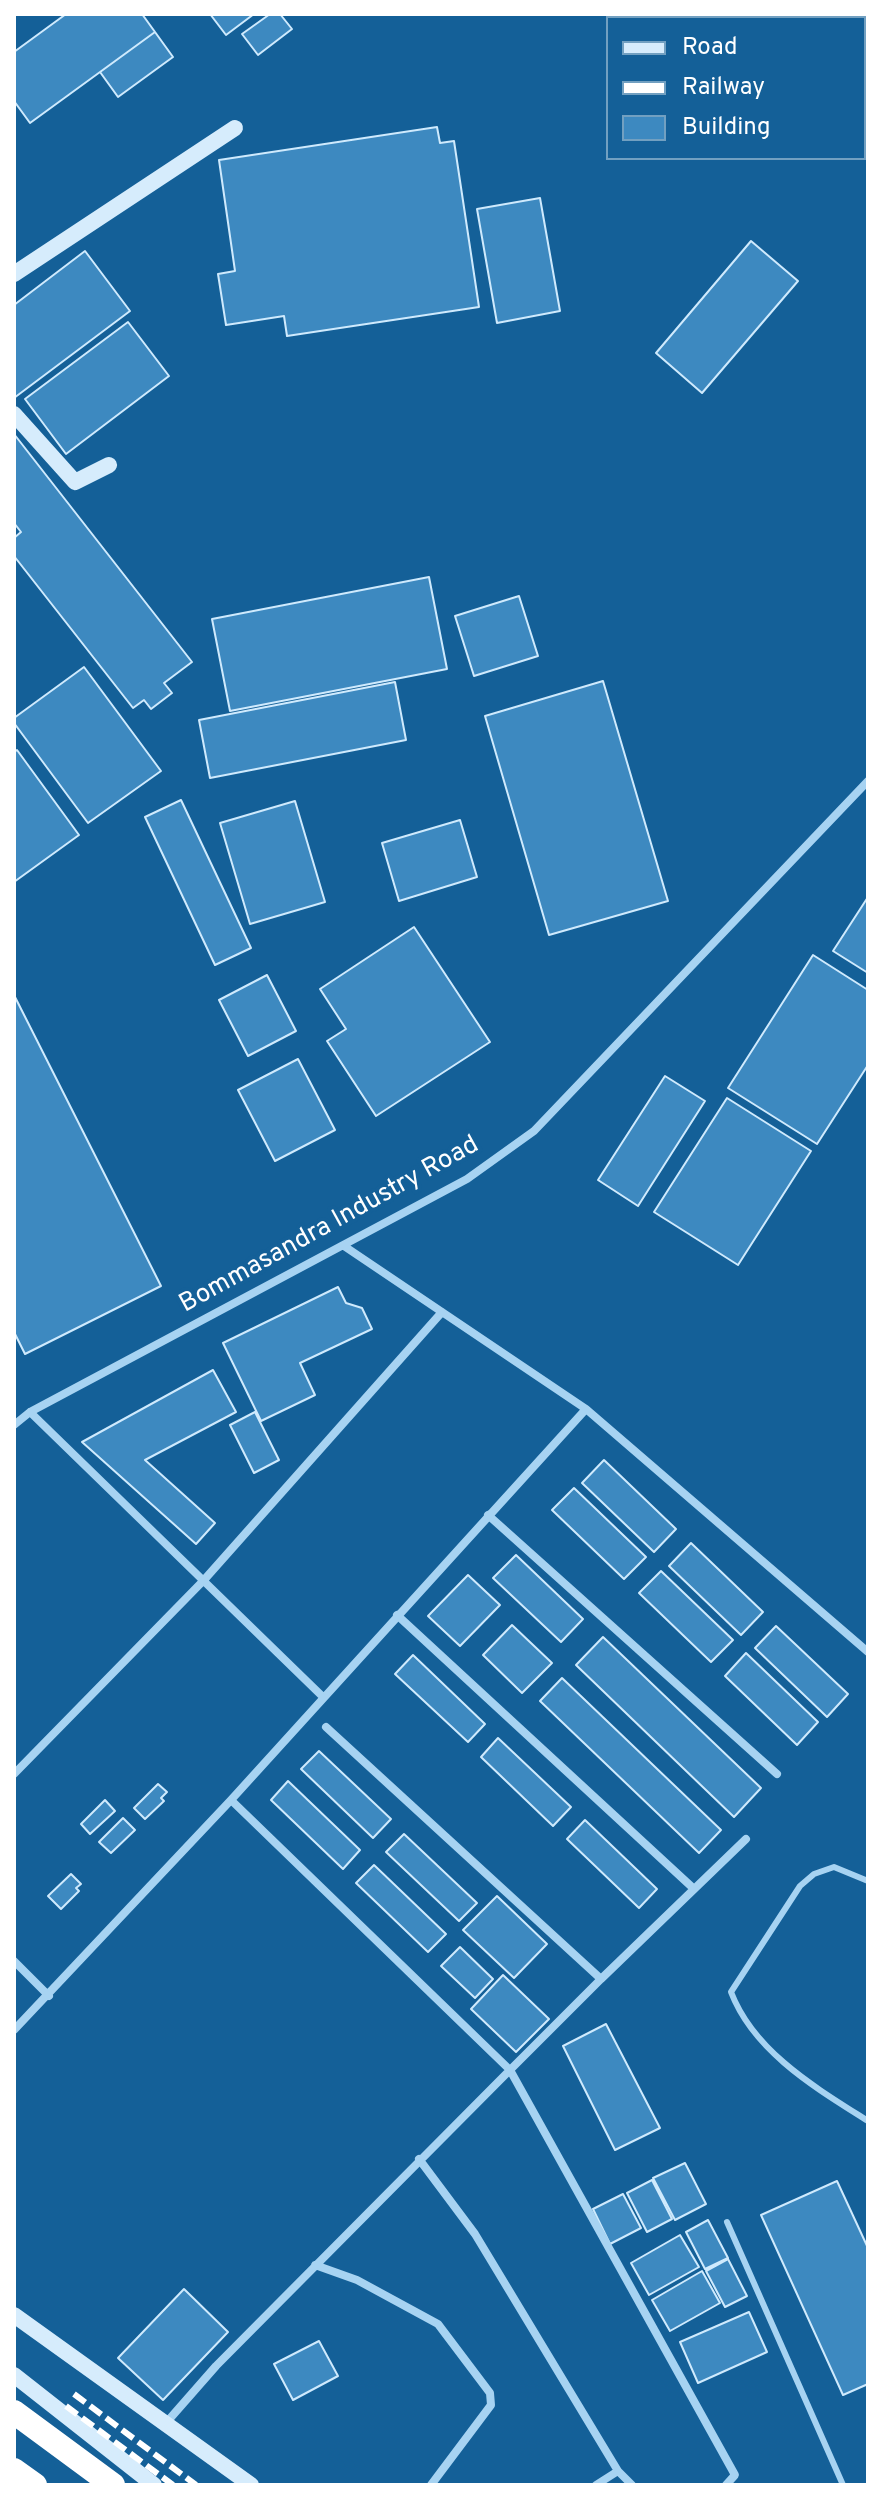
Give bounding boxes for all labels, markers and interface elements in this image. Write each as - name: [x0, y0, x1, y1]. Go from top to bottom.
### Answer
- legend: [606, 16, 866, 160]
- text: Road: [682, 33, 738, 63]
- text: Railway: [682, 73, 765, 103]
- text: Building: [682, 113, 771, 143]
- street label: Bommasandra Industry Road: [175, 1131, 485, 1321]

